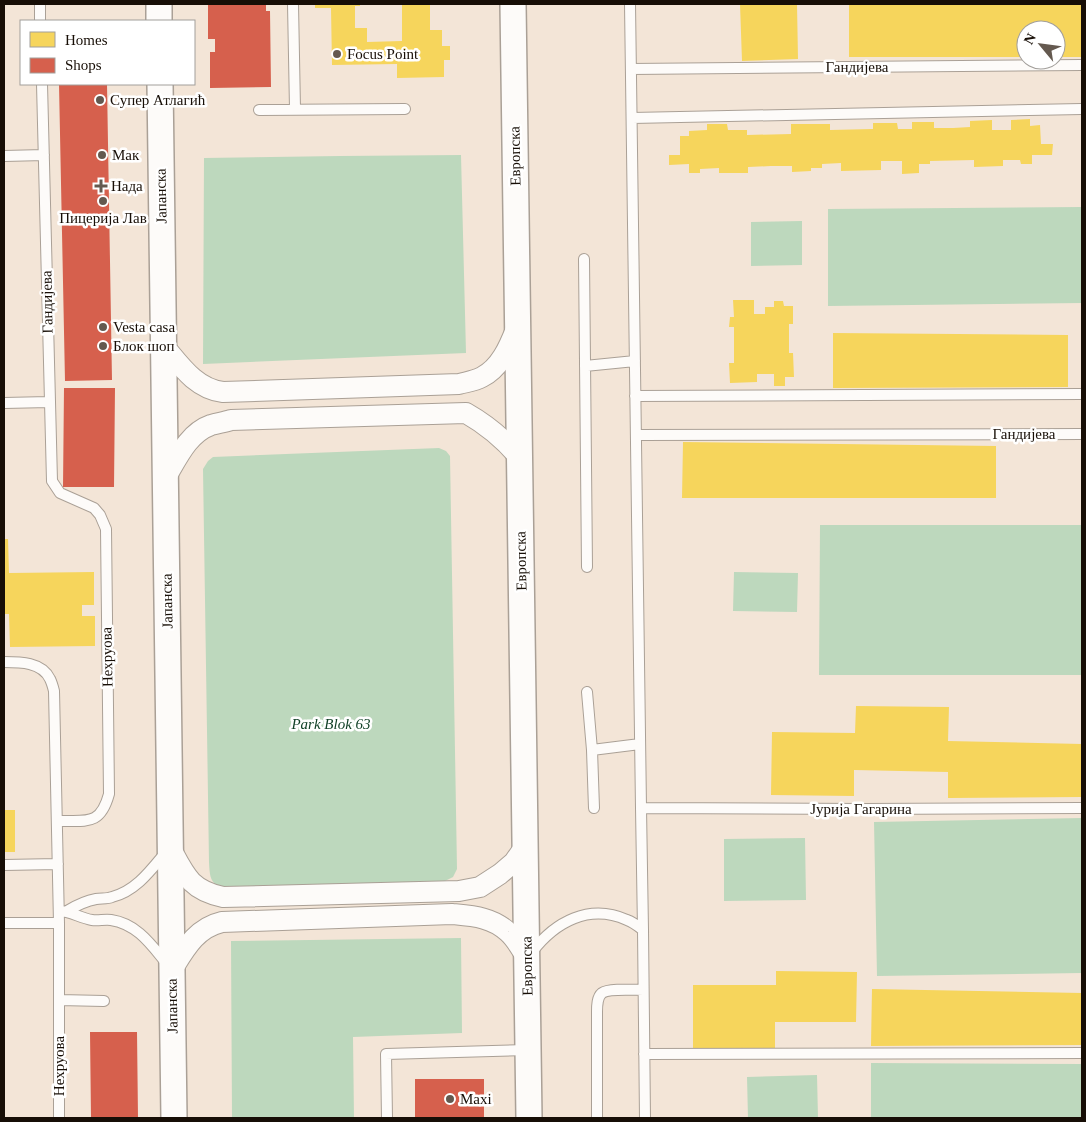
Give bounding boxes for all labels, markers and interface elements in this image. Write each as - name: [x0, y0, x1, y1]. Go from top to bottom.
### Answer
- legend: [20, 20, 195, 85]
- north arrow: [1016, 20, 1066, 70]
- text: N: [1021, 31, 1039, 47]
- text: Homes: [65, 32, 108, 48]
- place label: Focus Point: [347, 46, 419, 62]
- marker: Focus Point: [331, 48, 343, 60]
- text: Shops: [65, 57, 102, 73]
- street label: Гандијева: [825, 59, 889, 75]
- place label: Супер Атлагић: [110, 92, 206, 108]
- marker: Супер Атлагић: [94, 94, 106, 106]
- street label: Европска: [506, 126, 524, 186]
- place label: Мак: [112, 147, 140, 163]
- marker: Мак: [96, 149, 108, 161]
- street label: Јапанска: [153, 168, 169, 224]
- place label: Нада: [111, 178, 143, 194]
- marker: Нада: [95, 180, 107, 192]
- marker: Пицерија Лав: [97, 195, 109, 207]
- place label: Пицерија Лав: [59, 210, 147, 226]
- street label: Гандијева: [38, 270, 56, 334]
- place label: Vesta casa: [113, 319, 175, 335]
- marker: Vesta casa: [97, 321, 109, 333]
- place label: Блок шоп: [113, 338, 175, 354]
- marker: Блок шоп: [97, 340, 109, 352]
- street label: Гандијева: [992, 426, 1056, 442]
- street label: Европска: [512, 531, 530, 591]
- street label: Јапанска: [159, 573, 175, 629]
- street label: Нехруова: [98, 626, 116, 687]
- park label: Park Blok 63: [290, 716, 371, 732]
- street label: Јурија Гагарина: [810, 801, 912, 817]
- street label: Европска: [518, 936, 536, 996]
- street label: Јапанска: [164, 978, 180, 1034]
- street label: Нехруова: [51, 1036, 67, 1096]
- place label: Maxi: [460, 1091, 492, 1107]
- marker: Maxi: [444, 1093, 456, 1105]

